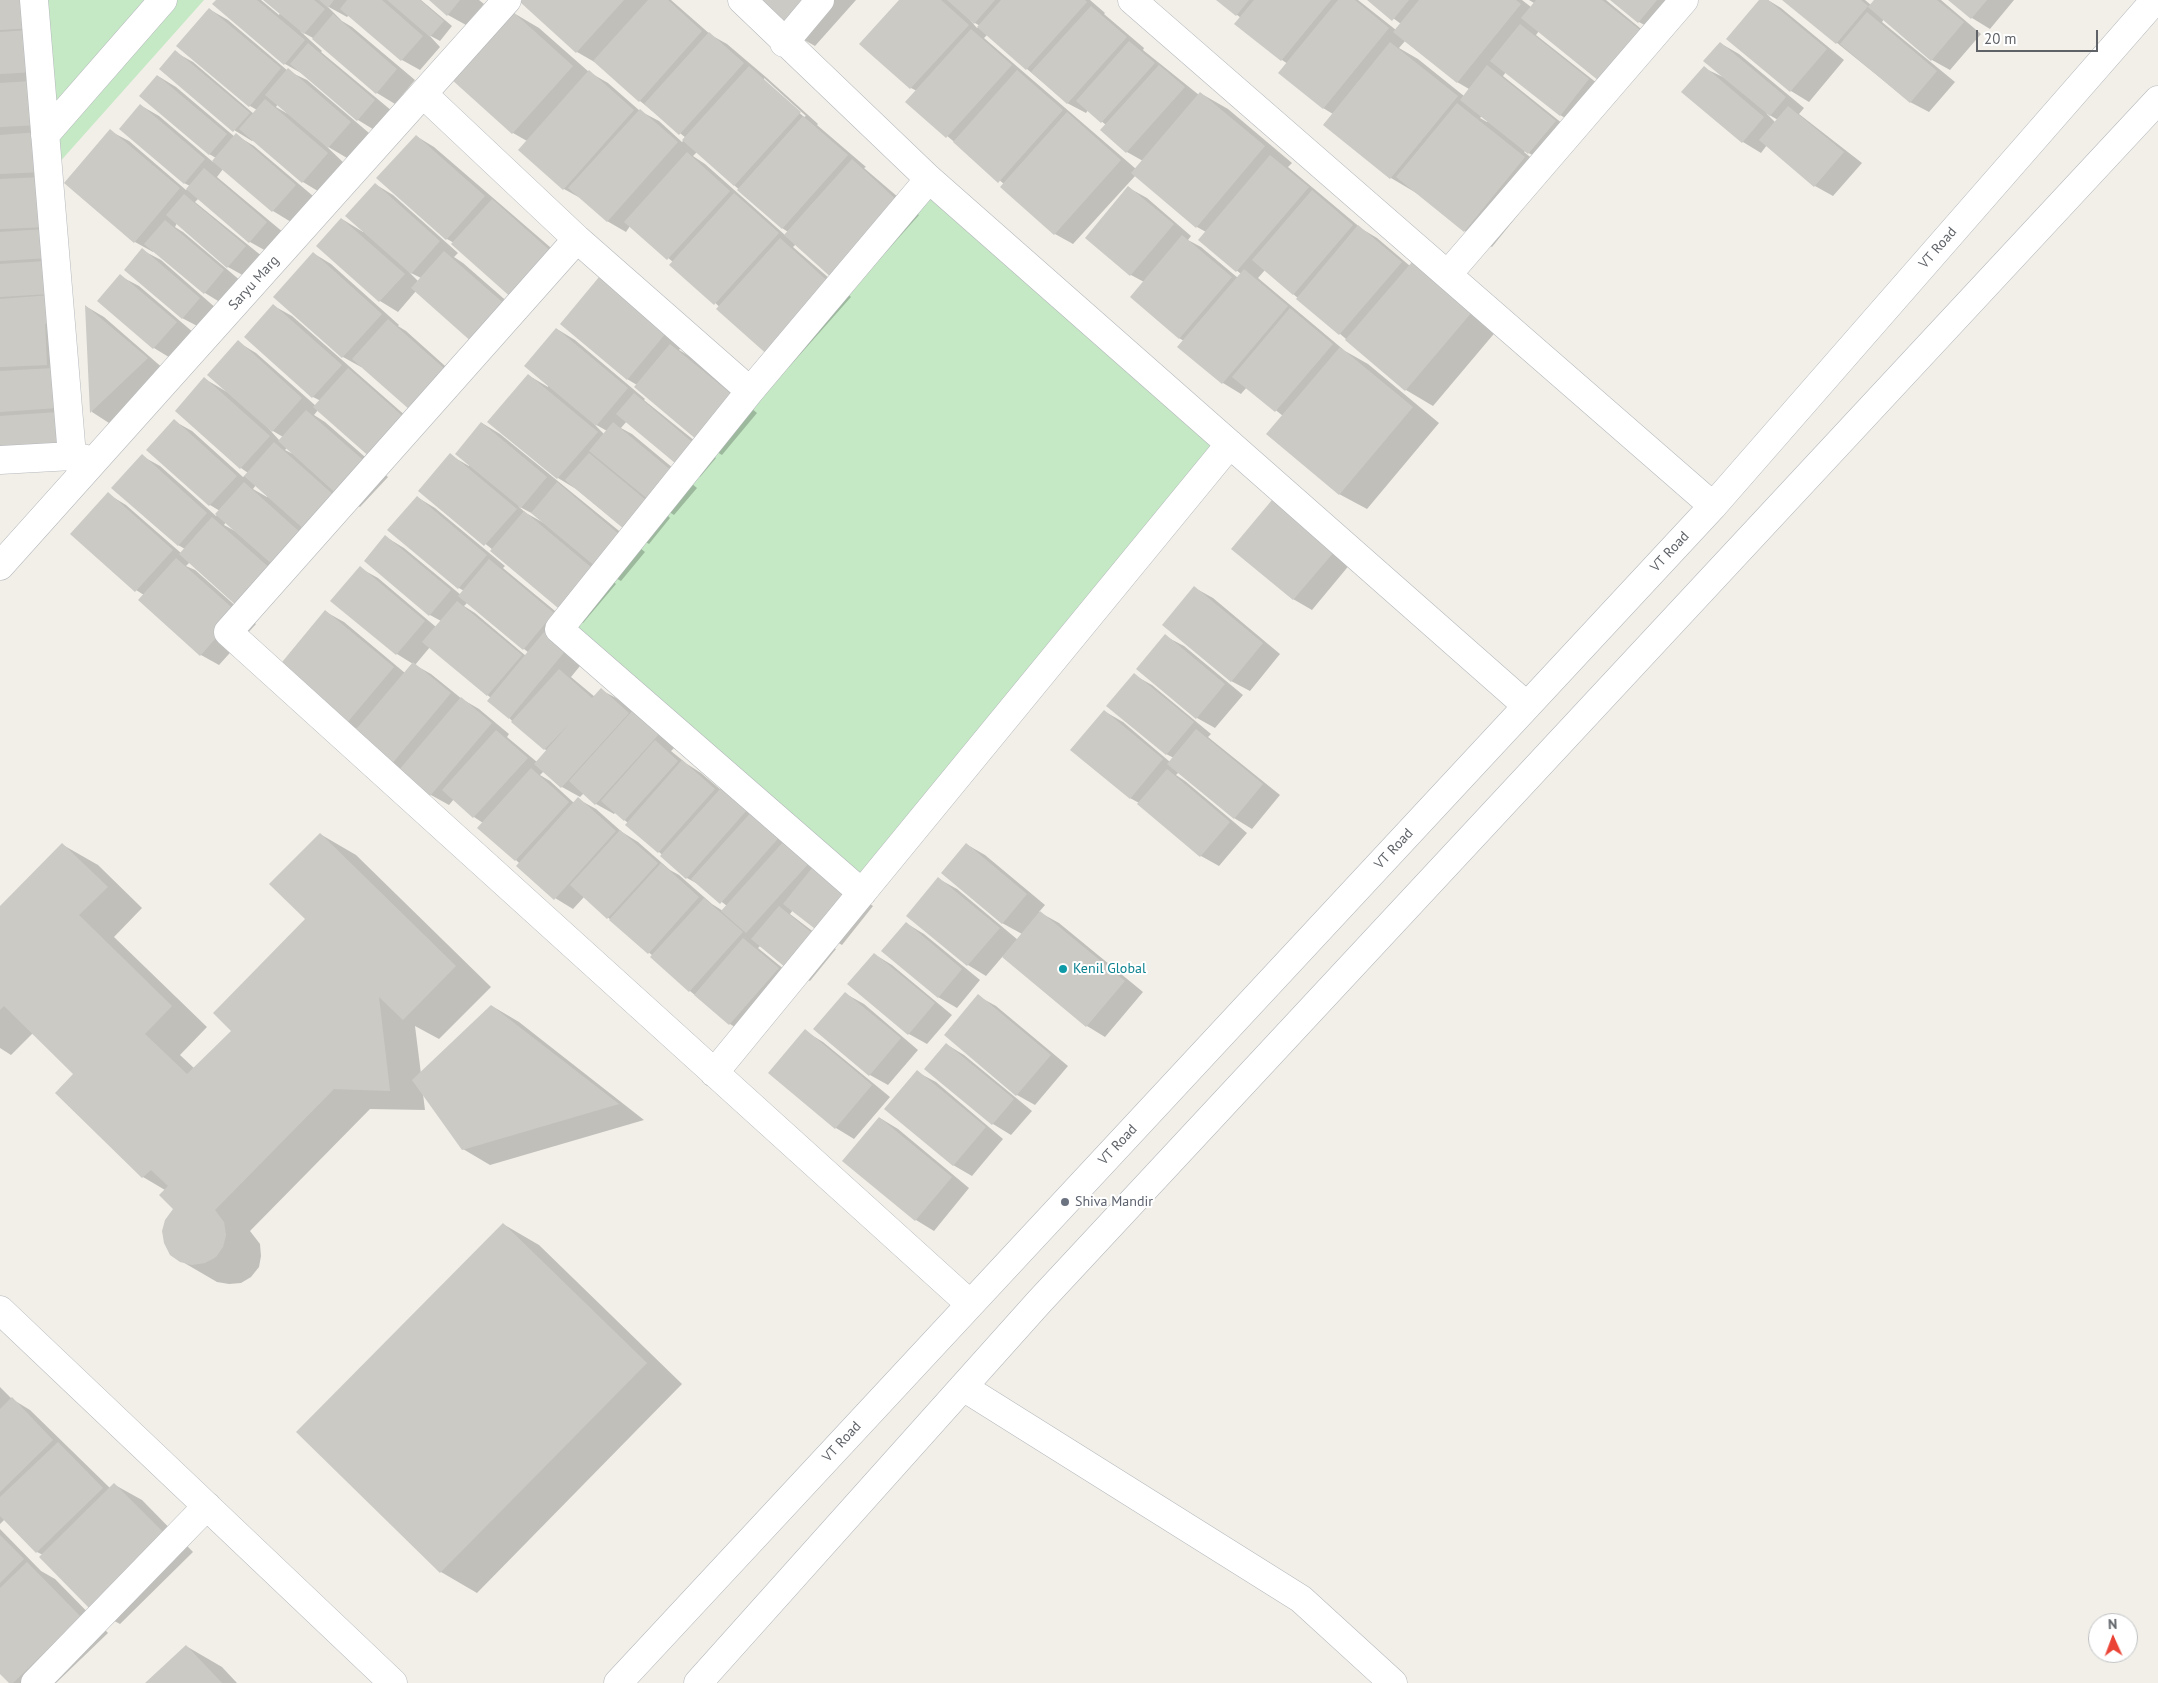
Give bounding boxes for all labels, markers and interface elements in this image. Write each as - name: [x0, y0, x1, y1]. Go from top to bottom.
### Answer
- scale bar: [1978, 20, 2100, 52]
- text: 20 m: [1984, 29, 2017, 48]
- street label: VT Road: [1916, 224, 1960, 272]
- street label: Saryu Marg: [225, 252, 283, 314]
- street label: VT Road: [1647, 528, 1693, 576]
- street label: VT Road: [1371, 825, 1417, 873]
- place label: Kenil Global: [1073, 961, 1146, 977]
- marker: Kenil Global: [1057, 963, 1069, 975]
- street label: VT Road: [1095, 1121, 1141, 1169]
- place label: Shiva Mandir: [1075, 1194, 1153, 1210]
- marker: Shiva Mandir: [1059, 1196, 1071, 1208]
- street label: VT Road: [819, 1418, 865, 1466]
- north arrow: [2088, 1613, 2138, 1663]
- text: N: [2108, 1615, 2117, 1633]

